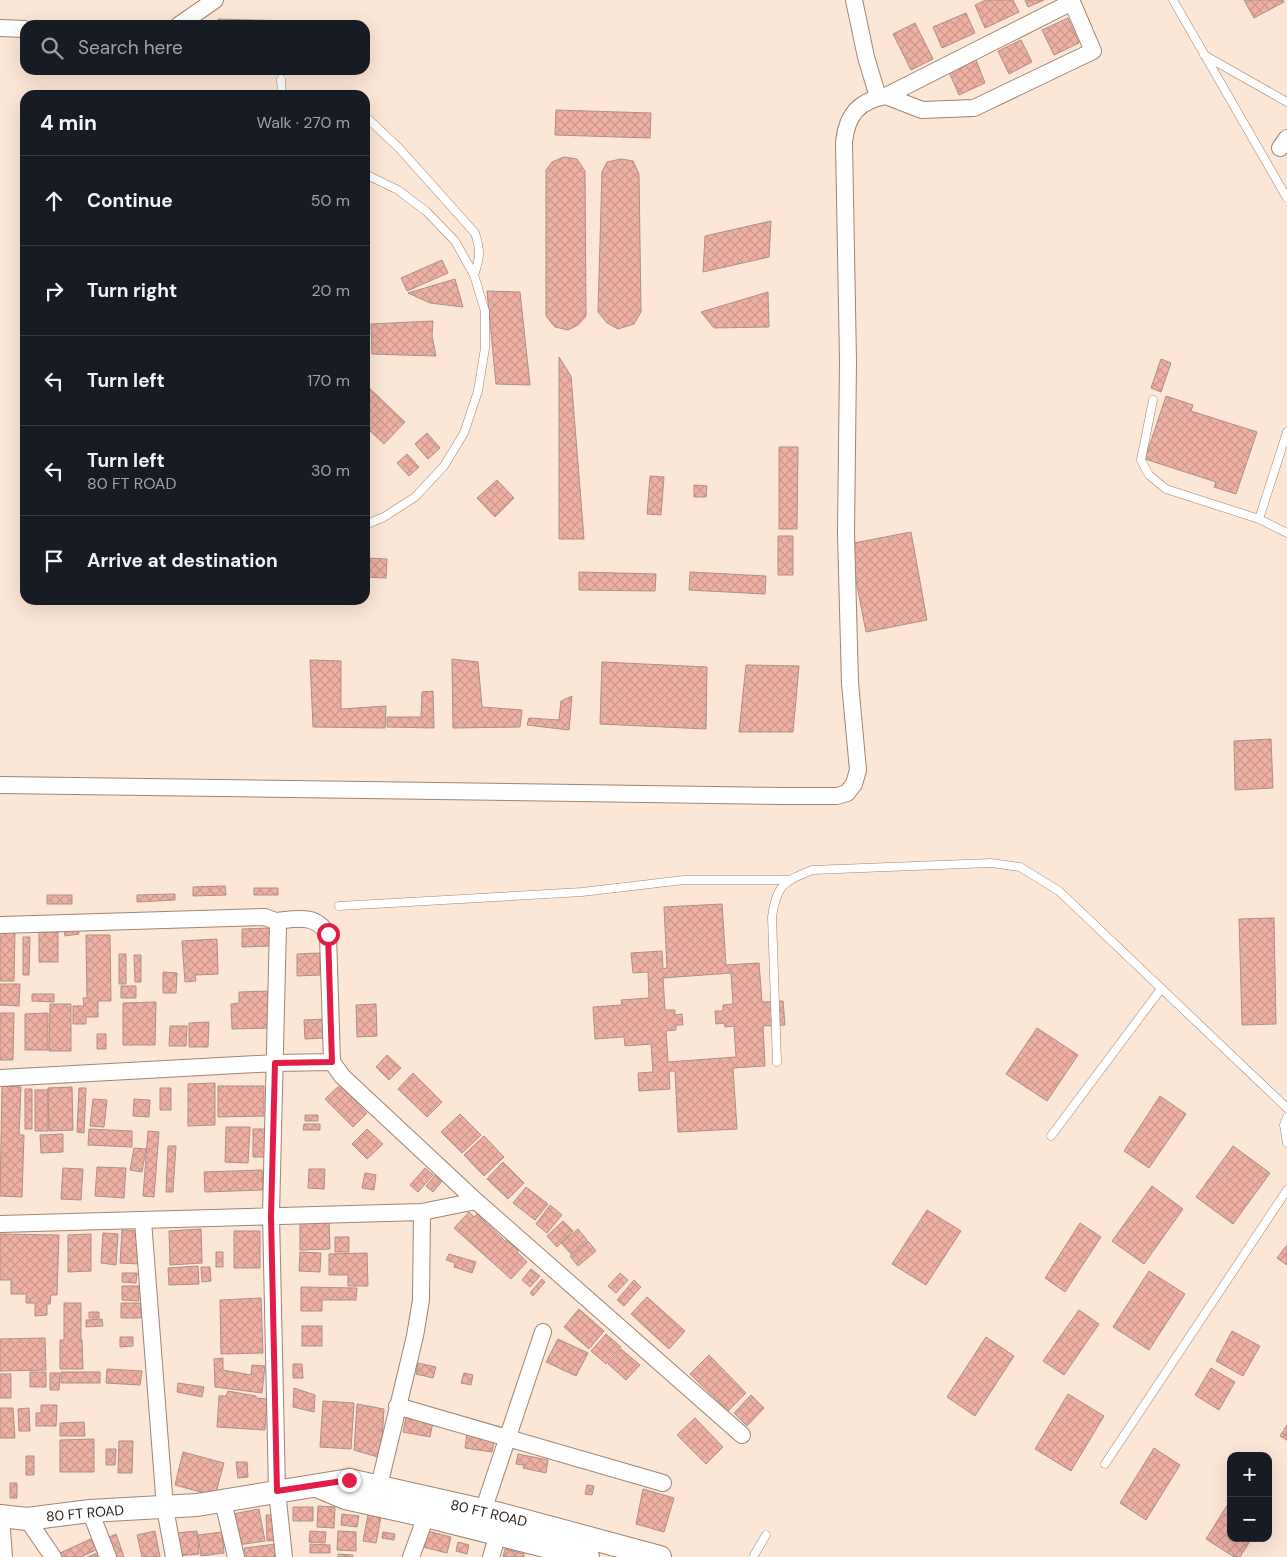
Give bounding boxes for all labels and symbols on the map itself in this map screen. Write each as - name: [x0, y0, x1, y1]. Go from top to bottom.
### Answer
- route start: [317, 923, 340, 946]
- route end: [338, 1469, 361, 1492]
- street label: 80 FT ROAD: [449, 1495, 529, 1531]
- street label: 80 FT ROAD: [45, 1501, 125, 1525]

